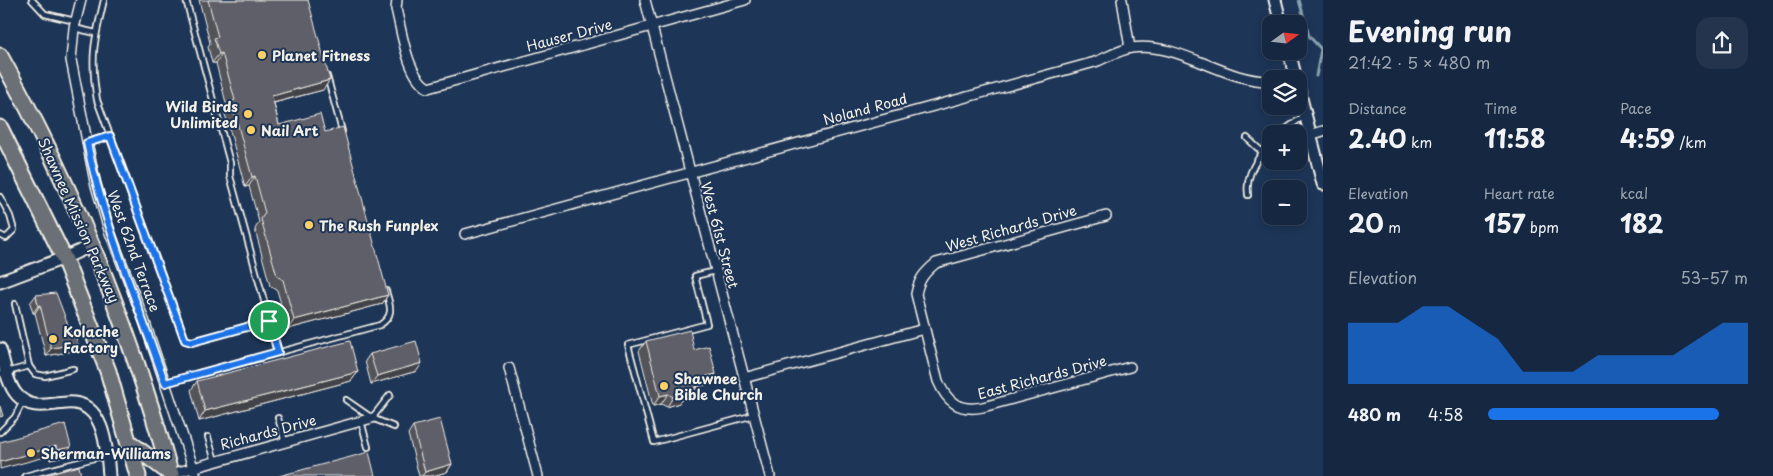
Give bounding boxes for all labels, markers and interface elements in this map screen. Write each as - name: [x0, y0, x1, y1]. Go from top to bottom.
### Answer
- text: Evening run: [1348, 9, 1512, 52]
- street label: Hauser Drive: [524, 13, 614, 57]
- north arrow: [1262, 15, 1308, 60]
- map controls: [1262, 15, 1307, 225]
- button: share: [1696, 17, 1748, 69]
- place label: Planet Fitness: [272, 45, 370, 66]
- marker: Planet Fitness: [256, 49, 268, 61]
- text: 21:42 · 5 × 480 m: [1348, 50, 1490, 74]
- button: layers: [1262, 70, 1307, 115]
- street label: Noland Road: [820, 88, 910, 130]
- place label: Wild Birds Unlimited: [166, 96, 238, 133]
- text: Distance: [1348, 98, 1407, 119]
- text: Time: [1484, 98, 1517, 119]
- text: Pace: [1620, 98, 1652, 119]
- marker: Wild Birds Unlimited: [242, 108, 254, 120]
- text: 2.40: [1348, 119, 1407, 157]
- text: 11:58: [1484, 119, 1546, 157]
- text: 4:59: [1620, 119, 1675, 157]
- place label: Nail Art: [261, 120, 319, 141]
- marker: Nail Art: [245, 124, 257, 136]
- button: +: [1262, 125, 1307, 170]
- text: km: [1407, 132, 1432, 153]
- text: /km: [1675, 132, 1706, 153]
- street label: Shawnee Mission Parkway: [33, 134, 125, 306]
- street label: West 61st Street: [696, 179, 744, 291]
- button: −: [1262, 180, 1307, 225]
- text: Elevation: [1348, 183, 1408, 204]
- text: Heart rate: [1484, 183, 1555, 204]
- text: kcal: [1620, 183, 1648, 204]
- street label: West 62nd Terrace: [102, 187, 166, 315]
- street label: West Richards Drive: [943, 199, 1079, 257]
- text: 20: [1348, 204, 1384, 242]
- text: 157: [1484, 204, 1526, 242]
- text: 182: [1620, 204, 1664, 242]
- place label: The Rush Funplex: [319, 215, 439, 236]
- text: m: [1384, 217, 1401, 238]
- text: bpm: [1526, 217, 1559, 238]
- marker: The Rush Funplex: [303, 219, 315, 231]
- text: Elevation: [1348, 265, 1417, 289]
- text: 53–57 m: [1681, 265, 1748, 289]
- pin: [248, 300, 290, 342]
- icon: arrive: [255, 307, 283, 335]
- place label: Kolache Factory: [63, 321, 119, 358]
- marker: Kolache Factory: [47, 333, 59, 345]
- street label: East Richards Drive: [975, 350, 1109, 404]
- place label: Shawnee Bible Church: [674, 368, 763, 405]
- marker: Shawnee Bible Church: [658, 380, 670, 392]
- text: 480 m: [1348, 402, 1401, 426]
- text: 4:58: [1428, 402, 1463, 426]
- street label: Richards Drive: [218, 409, 318, 455]
- place label: Sherman-Williams: [41, 443, 171, 464]
- marker: Sherman-Williams: [25, 447, 37, 459]

